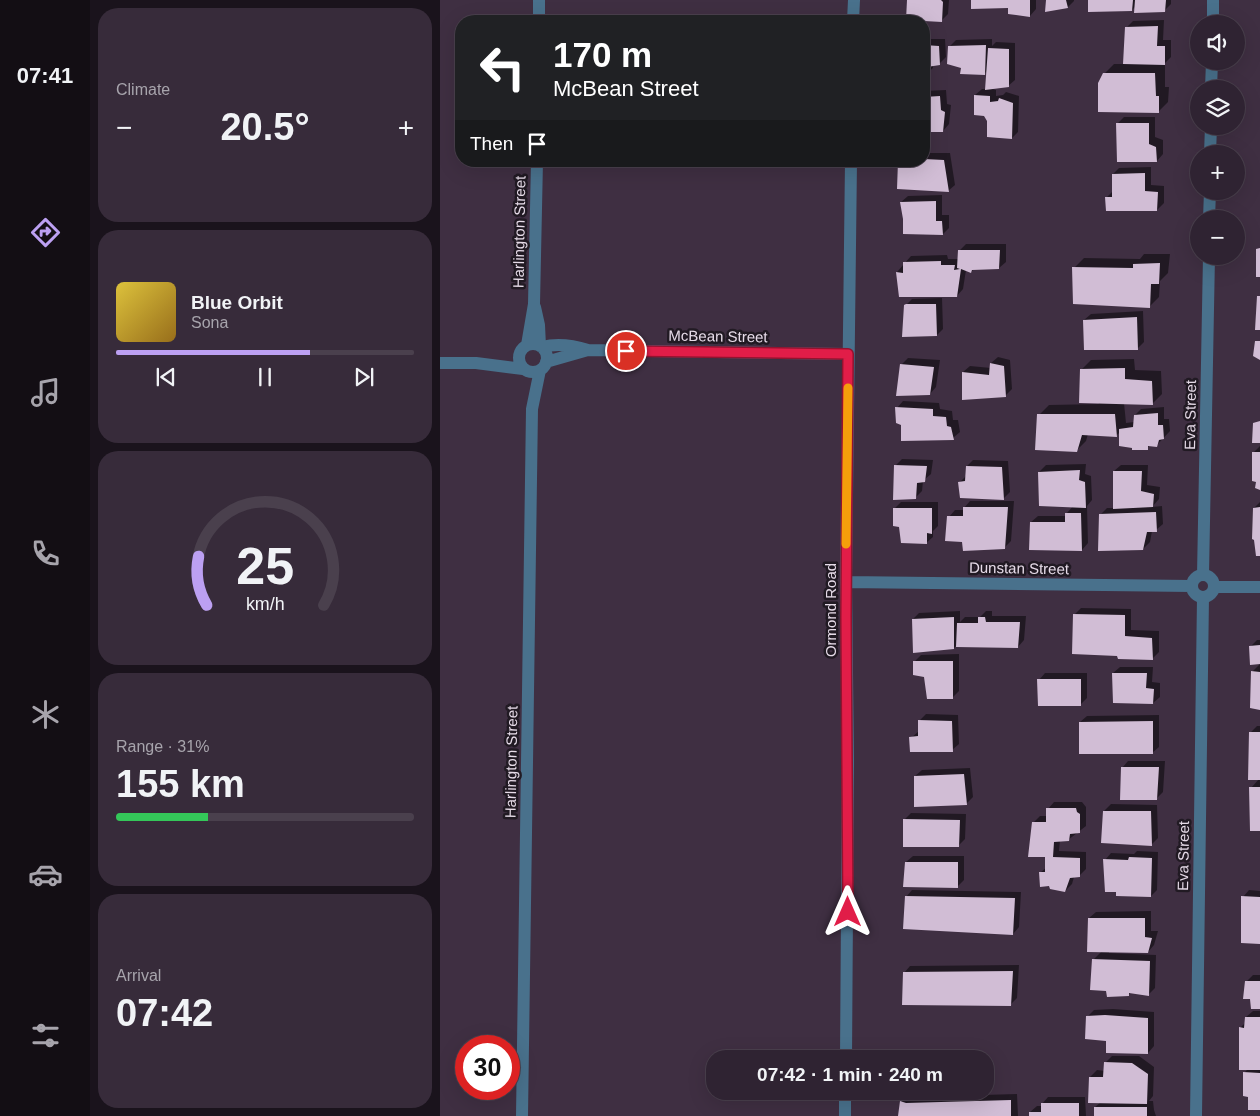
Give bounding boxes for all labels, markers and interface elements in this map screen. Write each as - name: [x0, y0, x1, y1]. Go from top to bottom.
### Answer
- map controls: [1190, 15, 1245, 265]
- button: sound: [1190, 15, 1245, 70]
- icon: left: [470, 35, 535, 100]
- text: 170 m: [553, 35, 652, 74]
- text: 07:41: [17, 63, 73, 88]
- text: McBean Street: [553, 76, 699, 101]
- button: layers: [1190, 80, 1245, 135]
- text: Climate: [116, 81, 170, 98]
- text: 20.5°: [220, 106, 310, 148]
- text: −: [116, 112, 132, 143]
- text: +: [398, 112, 414, 143]
- icon: arrive: [523, 130, 551, 158]
- text: Then: [470, 133, 513, 154]
- button: +: [1190, 145, 1245, 200]
- street label: Harlington Street: [510, 175, 528, 288]
- button: −: [1190, 210, 1245, 265]
- icon: directions: [28, 215, 63, 250]
- text: Blue Orbit: [191, 292, 283, 313]
- text: Sona: [191, 314, 228, 331]
- street label: McBean Street: [668, 327, 769, 345]
- pin: [605, 330, 647, 372]
- icon: arrive: [612, 337, 640, 365]
- icon: previous: [152, 363, 180, 391]
- icon: pause: [251, 363, 279, 391]
- icon: next: [350, 363, 378, 391]
- icon: music: [28, 375, 63, 410]
- street label: Eva Street: [1181, 379, 1199, 450]
- icon: phone: [28, 536, 63, 571]
- text: 25: [236, 537, 294, 595]
- street label: Dunstan Street: [969, 559, 1070, 577]
- street label: Ormond Road: [822, 563, 839, 657]
- text: km/h: [246, 594, 284, 614]
- icon: climate: [28, 697, 63, 732]
- street label: Harlington Street: [502, 705, 520, 818]
- text: Range · 31%: [116, 738, 209, 755]
- text: 155 km: [116, 763, 245, 805]
- street label: Eva Street: [1174, 820, 1192, 891]
- icon: car: [28, 857, 63, 892]
- position arrow: [821, 885, 873, 937]
- text: Arrival: [116, 967, 161, 984]
- text: 07:42: [116, 992, 213, 1034]
- icon: filters: [28, 1018, 63, 1053]
- speed limit sign: 30: [455, 1035, 520, 1100]
- text: 07:42 · 1 min · 240 m: [757, 1064, 943, 1085]

